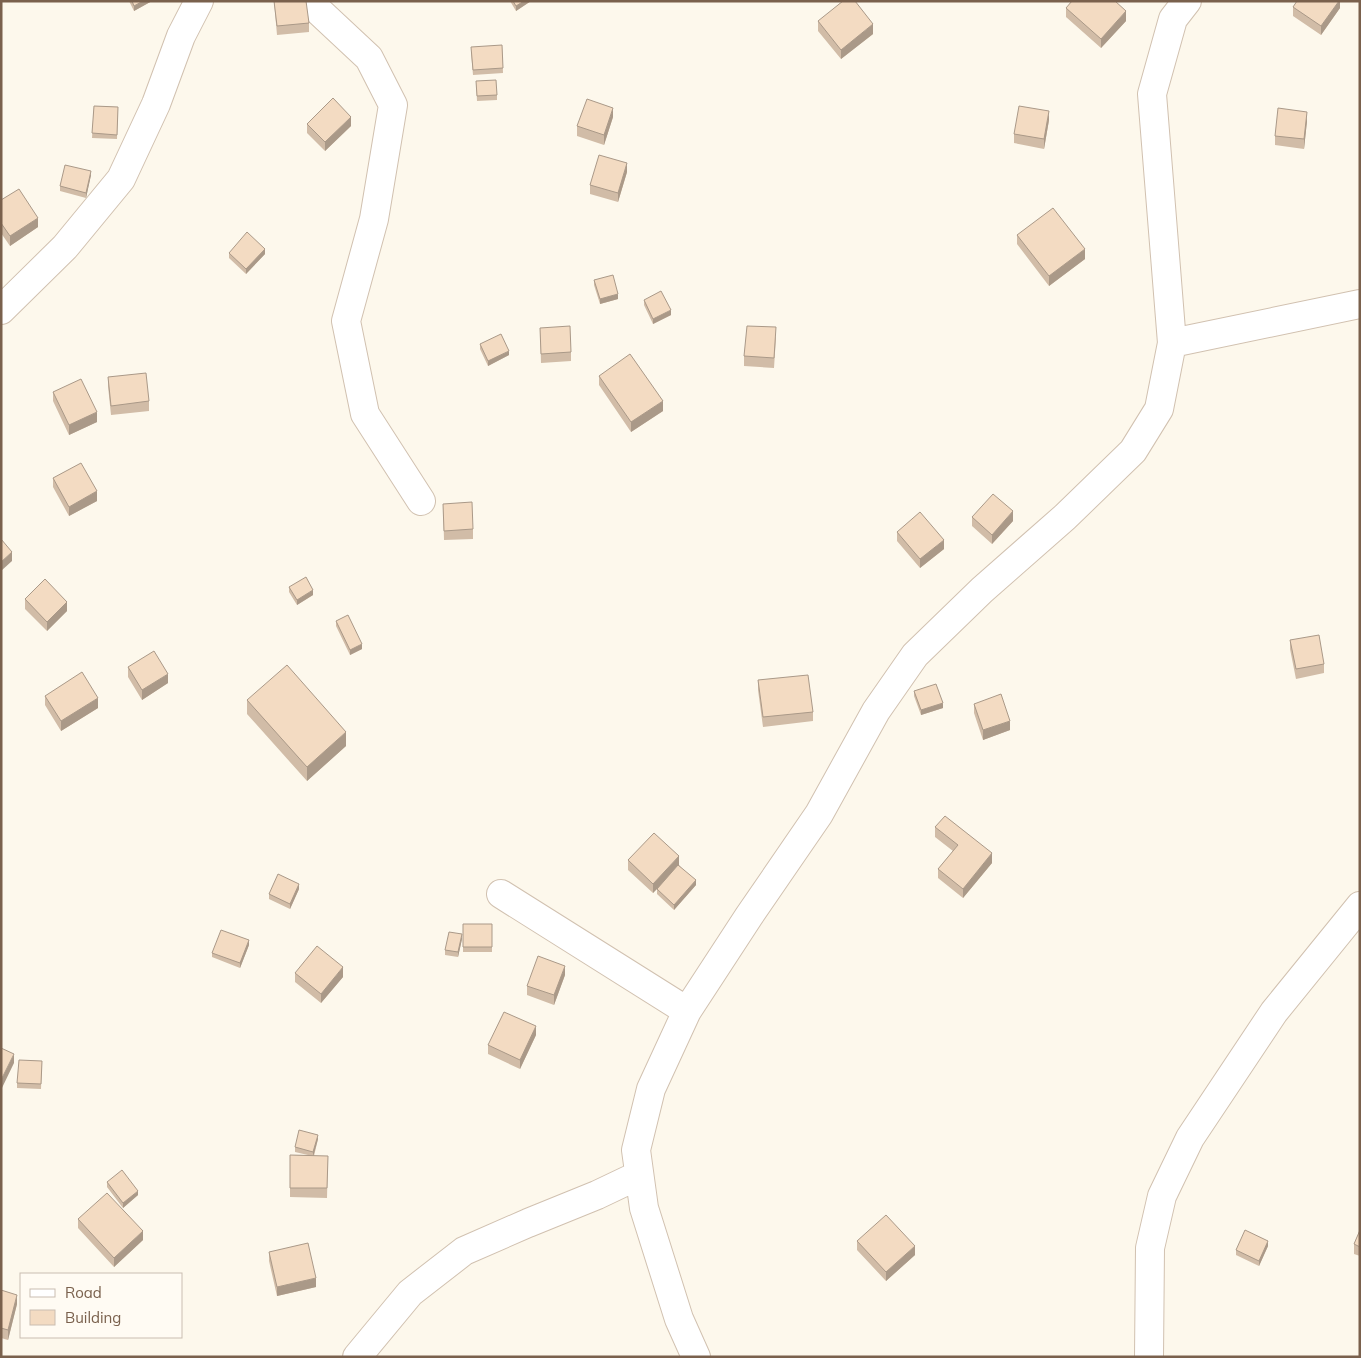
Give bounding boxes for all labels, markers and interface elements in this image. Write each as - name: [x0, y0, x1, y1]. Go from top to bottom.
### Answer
- legend: [20, 1273, 182, 1338]
- text: Road: [65, 1283, 102, 1302]
- text: Building: [65, 1308, 121, 1327]

